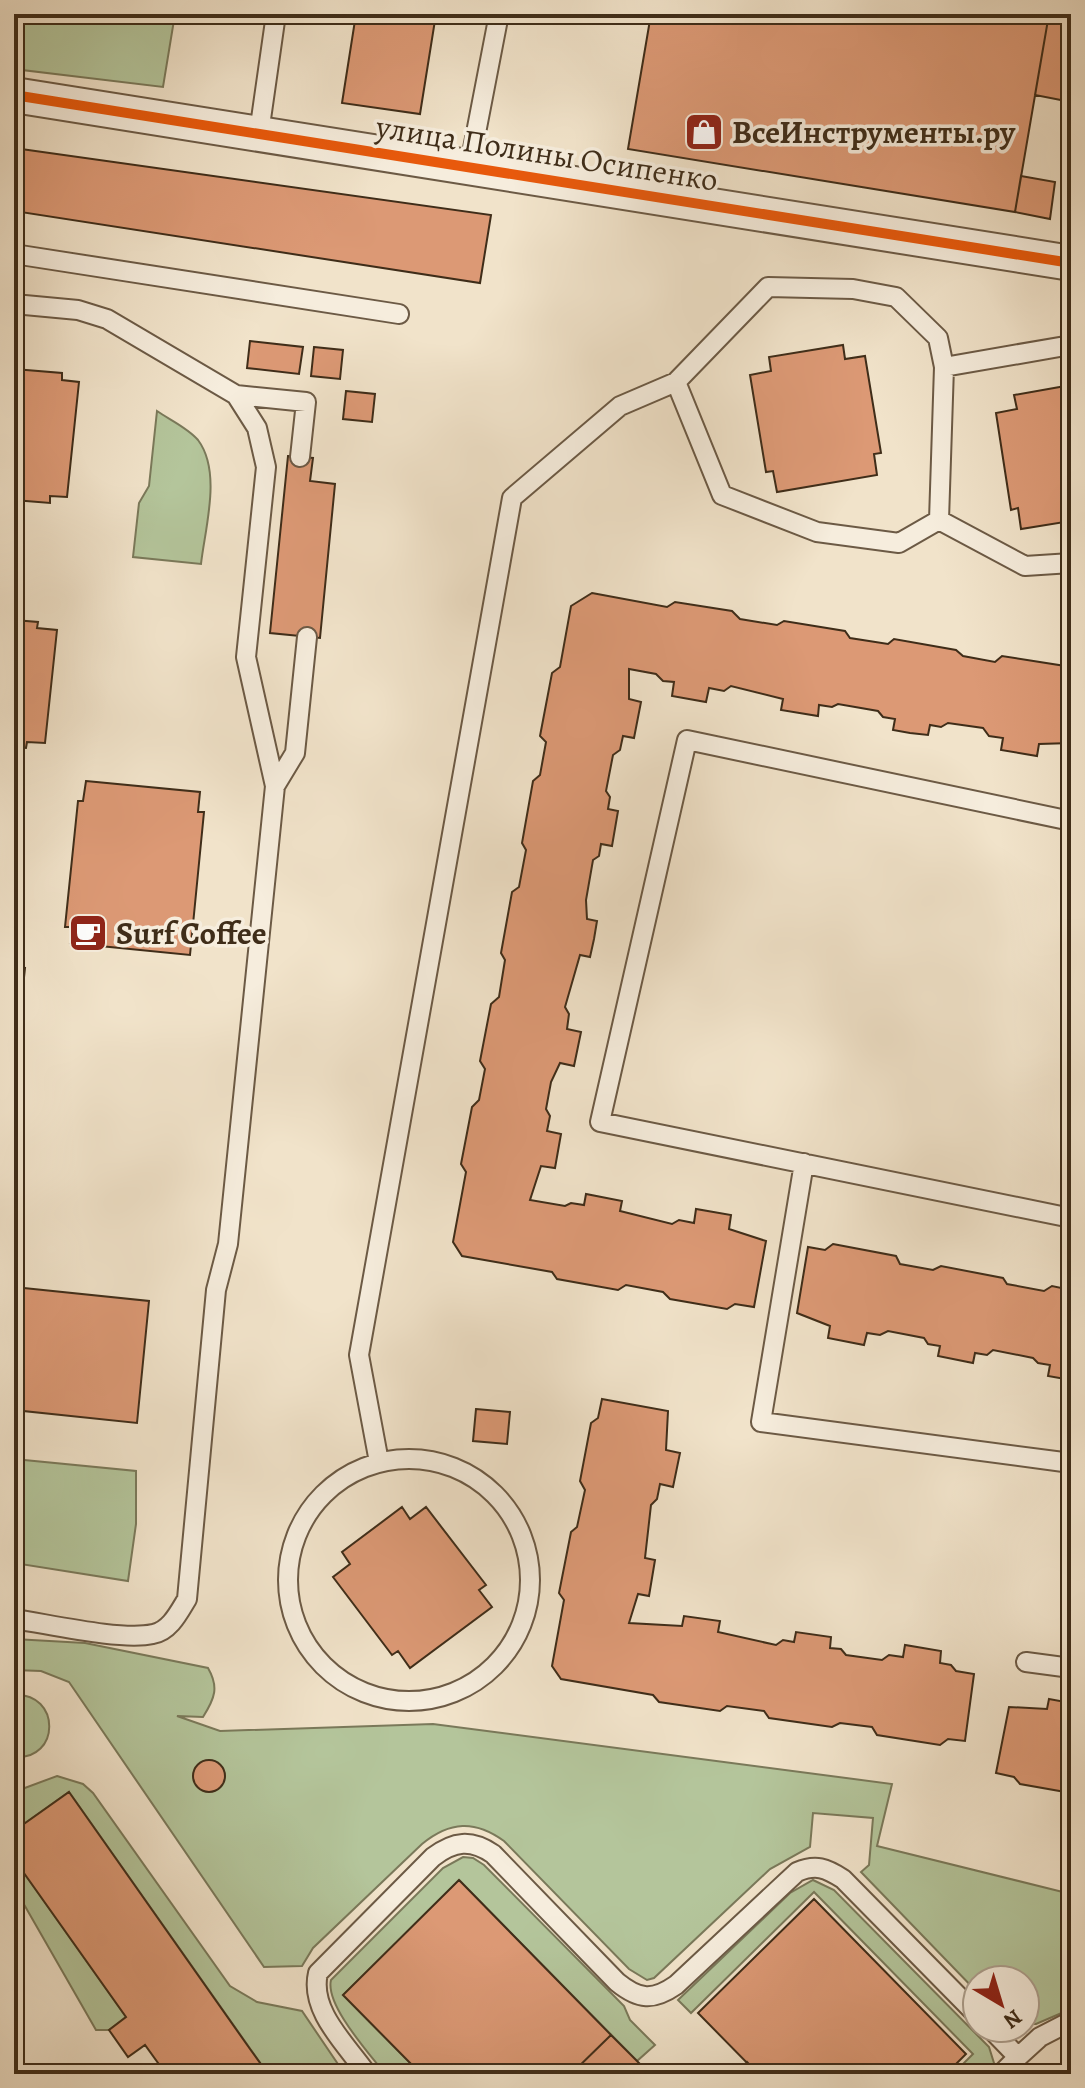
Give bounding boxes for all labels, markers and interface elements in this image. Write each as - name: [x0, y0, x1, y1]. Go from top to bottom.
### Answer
- street label: улица Полины Осипенко: [372, 104, 721, 202]
- place label: ВсеИнструменты.ру: [732, 110, 1016, 154]
- shop icon: ВсеИнструменты.ру: [683, 111, 725, 153]
- place label: Surf Coffee: [116, 911, 267, 955]
- cafe icon: Surf Coffee: [67, 912, 109, 954]
- north arrow: [961, 1964, 1041, 2044]
- text: N: [997, 2002, 1028, 2036]

